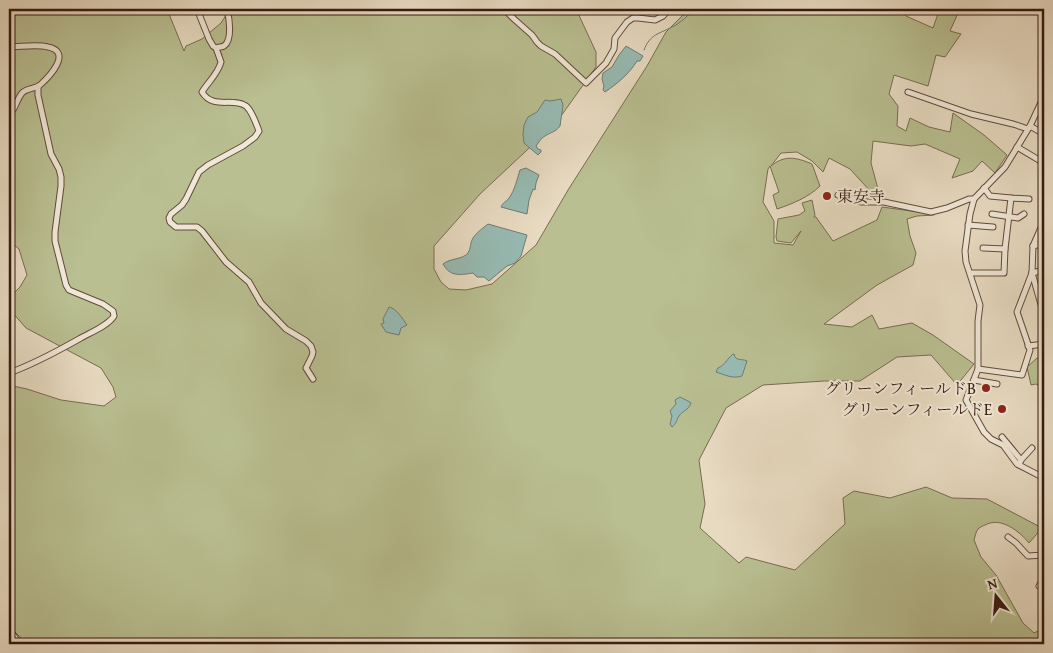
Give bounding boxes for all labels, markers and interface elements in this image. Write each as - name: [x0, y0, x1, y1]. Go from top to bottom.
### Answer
- place label: 東安寺: [837, 184, 885, 208]
- marker: 東安寺: [821, 190, 833, 202]
- place label: グリーンフィールドB: [825, 376, 976, 400]
- marker: グリーンフィールドB: [980, 382, 992, 394]
- place label: グリーンフィールドE: [842, 397, 992, 421]
- marker: グリーンフィールドE: [996, 403, 1008, 415]
- north arrow: [970, 570, 1020, 620]
- text: N: [985, 572, 1000, 594]

